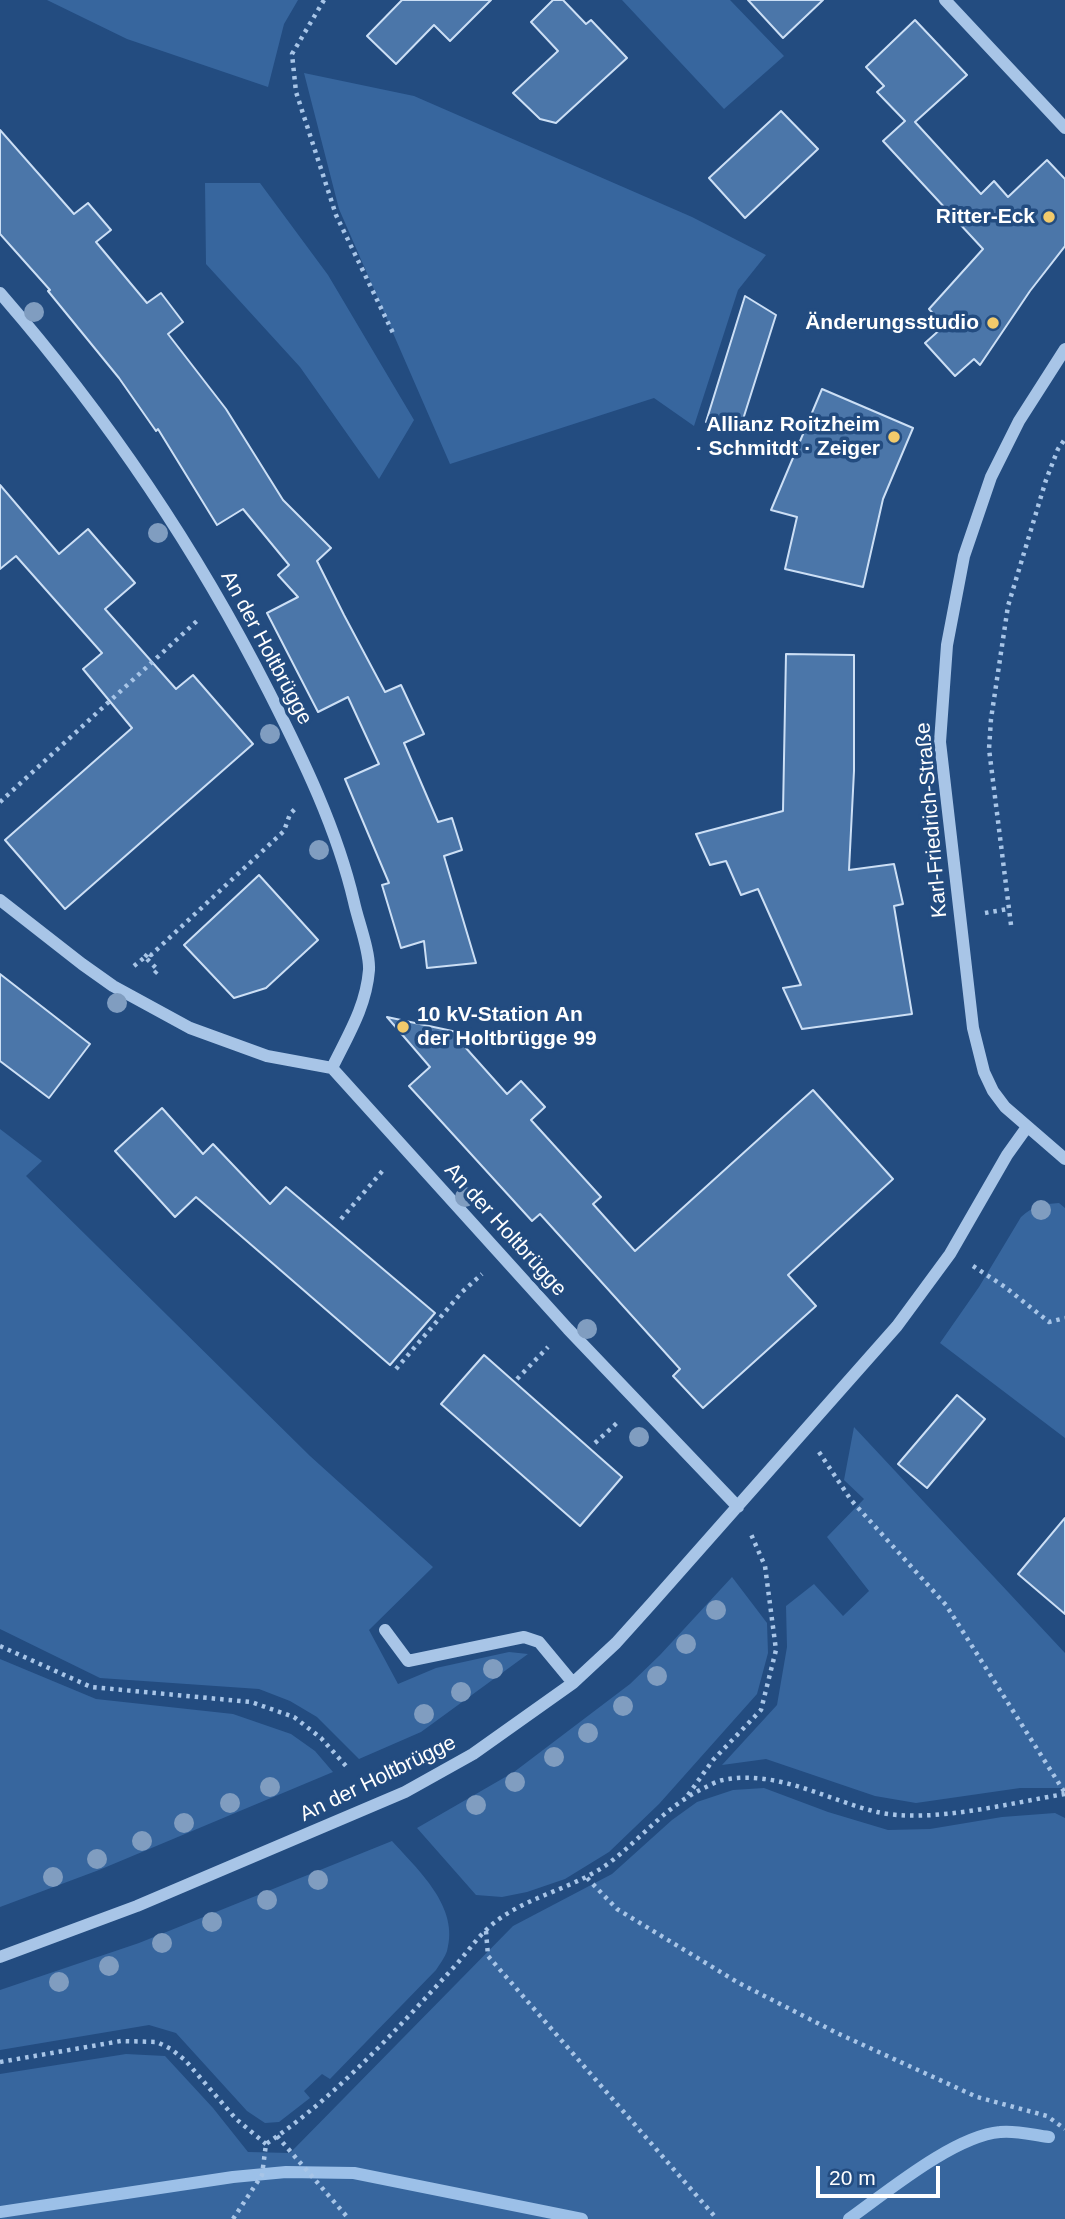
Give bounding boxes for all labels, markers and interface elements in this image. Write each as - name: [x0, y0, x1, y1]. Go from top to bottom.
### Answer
- place label: Ritter-Eck: [936, 204, 1035, 230]
- marker: Ritter-Eck: [1041, 209, 1057, 225]
- place label: Änderungsstudio: [805, 310, 979, 336]
- marker: Änderungsstudio: [985, 315, 1001, 331]
- place label: Allianz Roitzheim · Schmitdt · Zeiger: [696, 412, 880, 462]
- marker: Allianz Roitzheim · Schmitdt · Zeiger: [886, 429, 902, 445]
- street label: An der Holtbrügge: [215, 567, 317, 729]
- street label: Karl-Friedrich-Straße: [911, 721, 953, 919]
- place label: 10 kV-Station An der Holtbrügge 99: [417, 1002, 597, 1052]
- marker: 10 kV-Station An der Holtbrügge 99: [395, 1019, 411, 1035]
- street label: An der Holtbrügge: [439, 1158, 571, 1302]
- street label: An der Holtbrügge: [296, 1730, 460, 1828]
- scale bar: [820, 2152, 944, 2196]
- text: 20 m: [829, 2166, 876, 2189]

